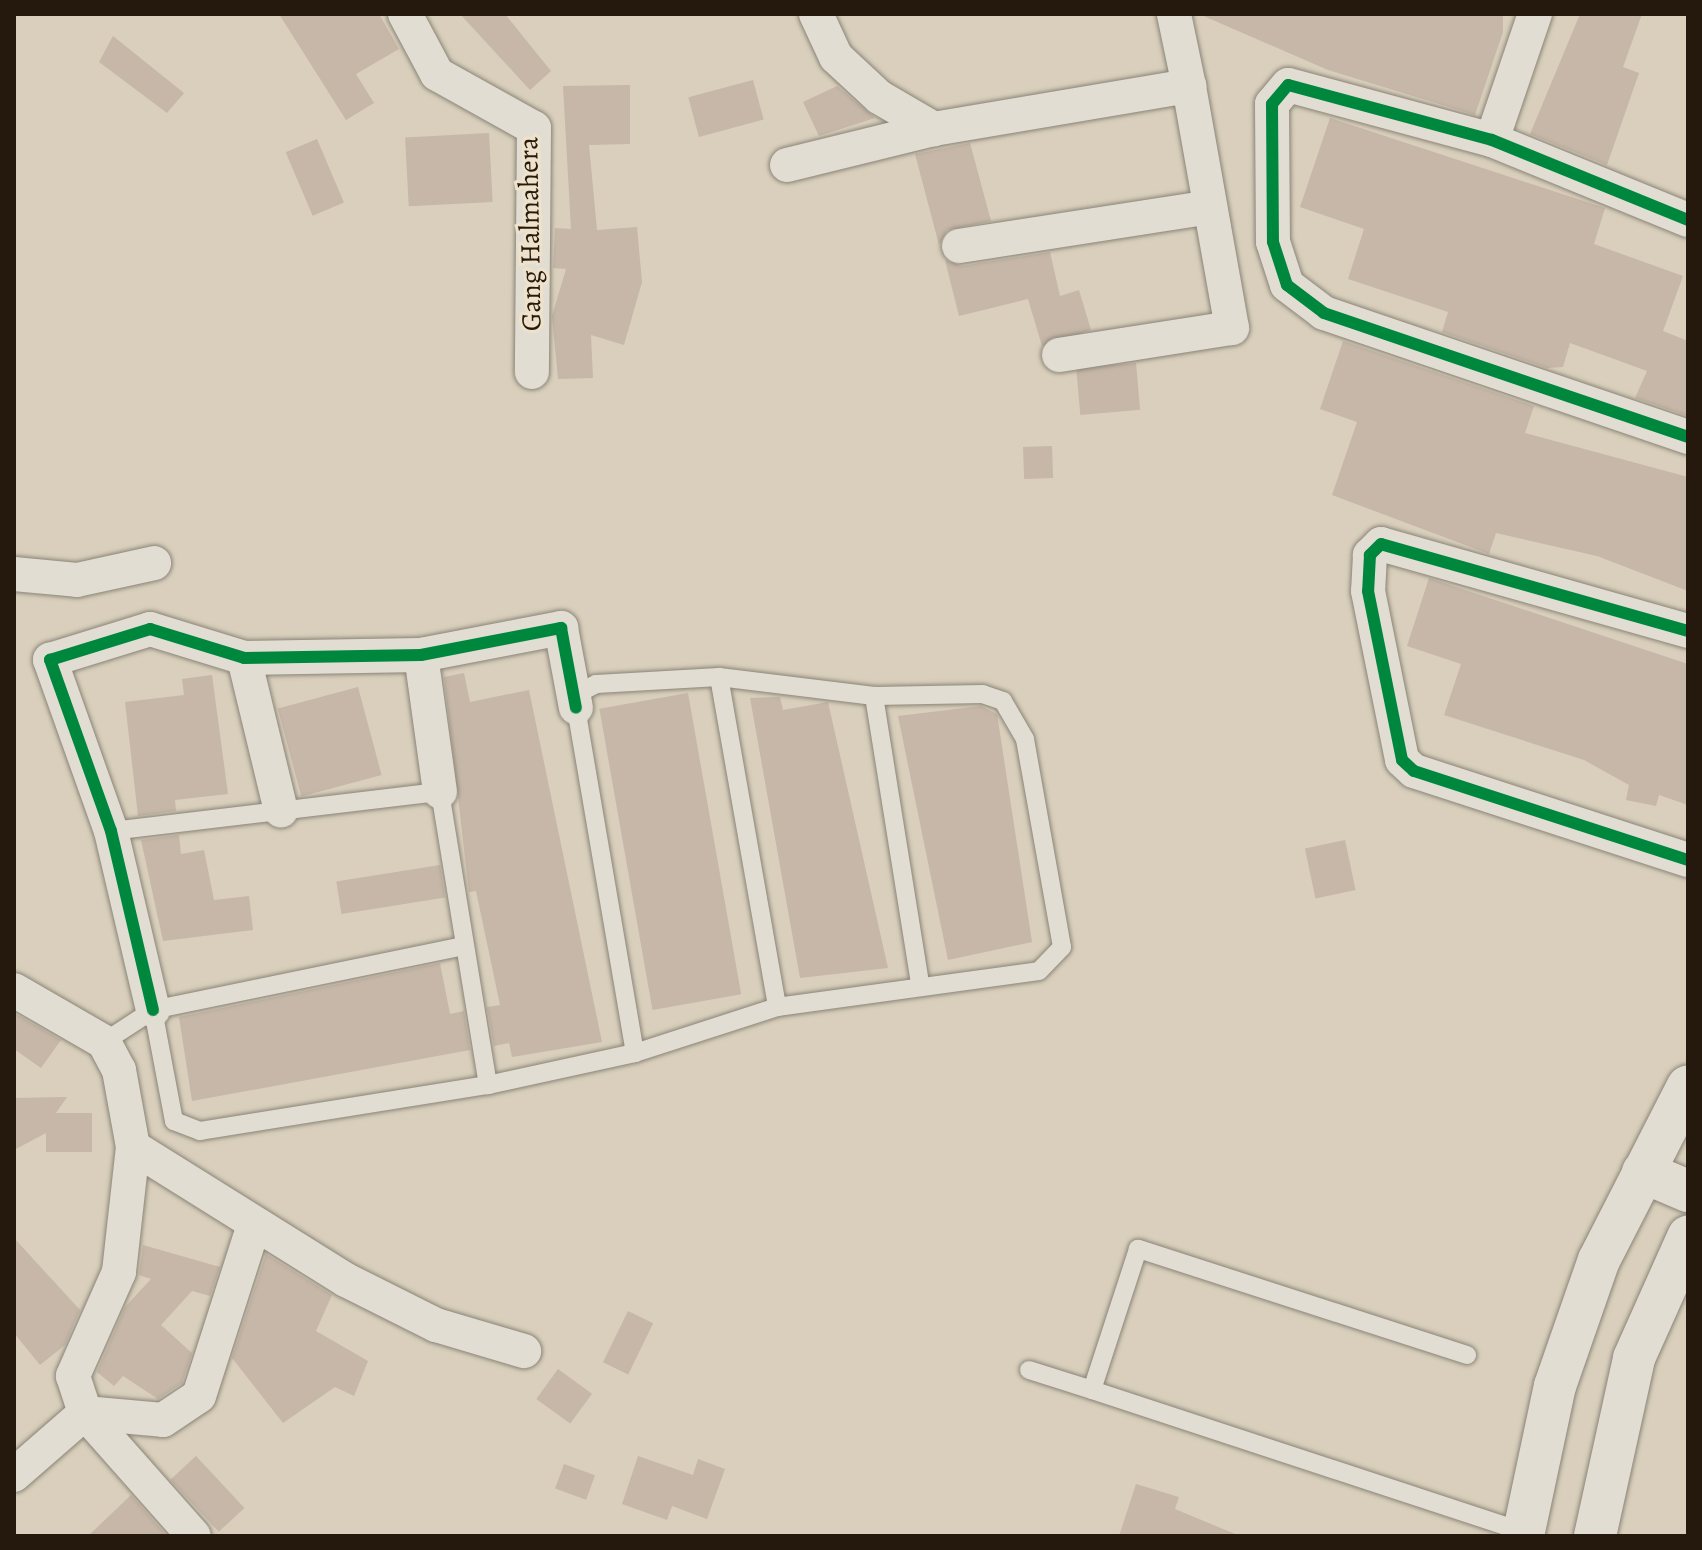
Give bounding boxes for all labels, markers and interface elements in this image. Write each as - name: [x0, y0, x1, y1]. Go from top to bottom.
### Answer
- street label: Gang Halmahera: [512, 137, 548, 331]

